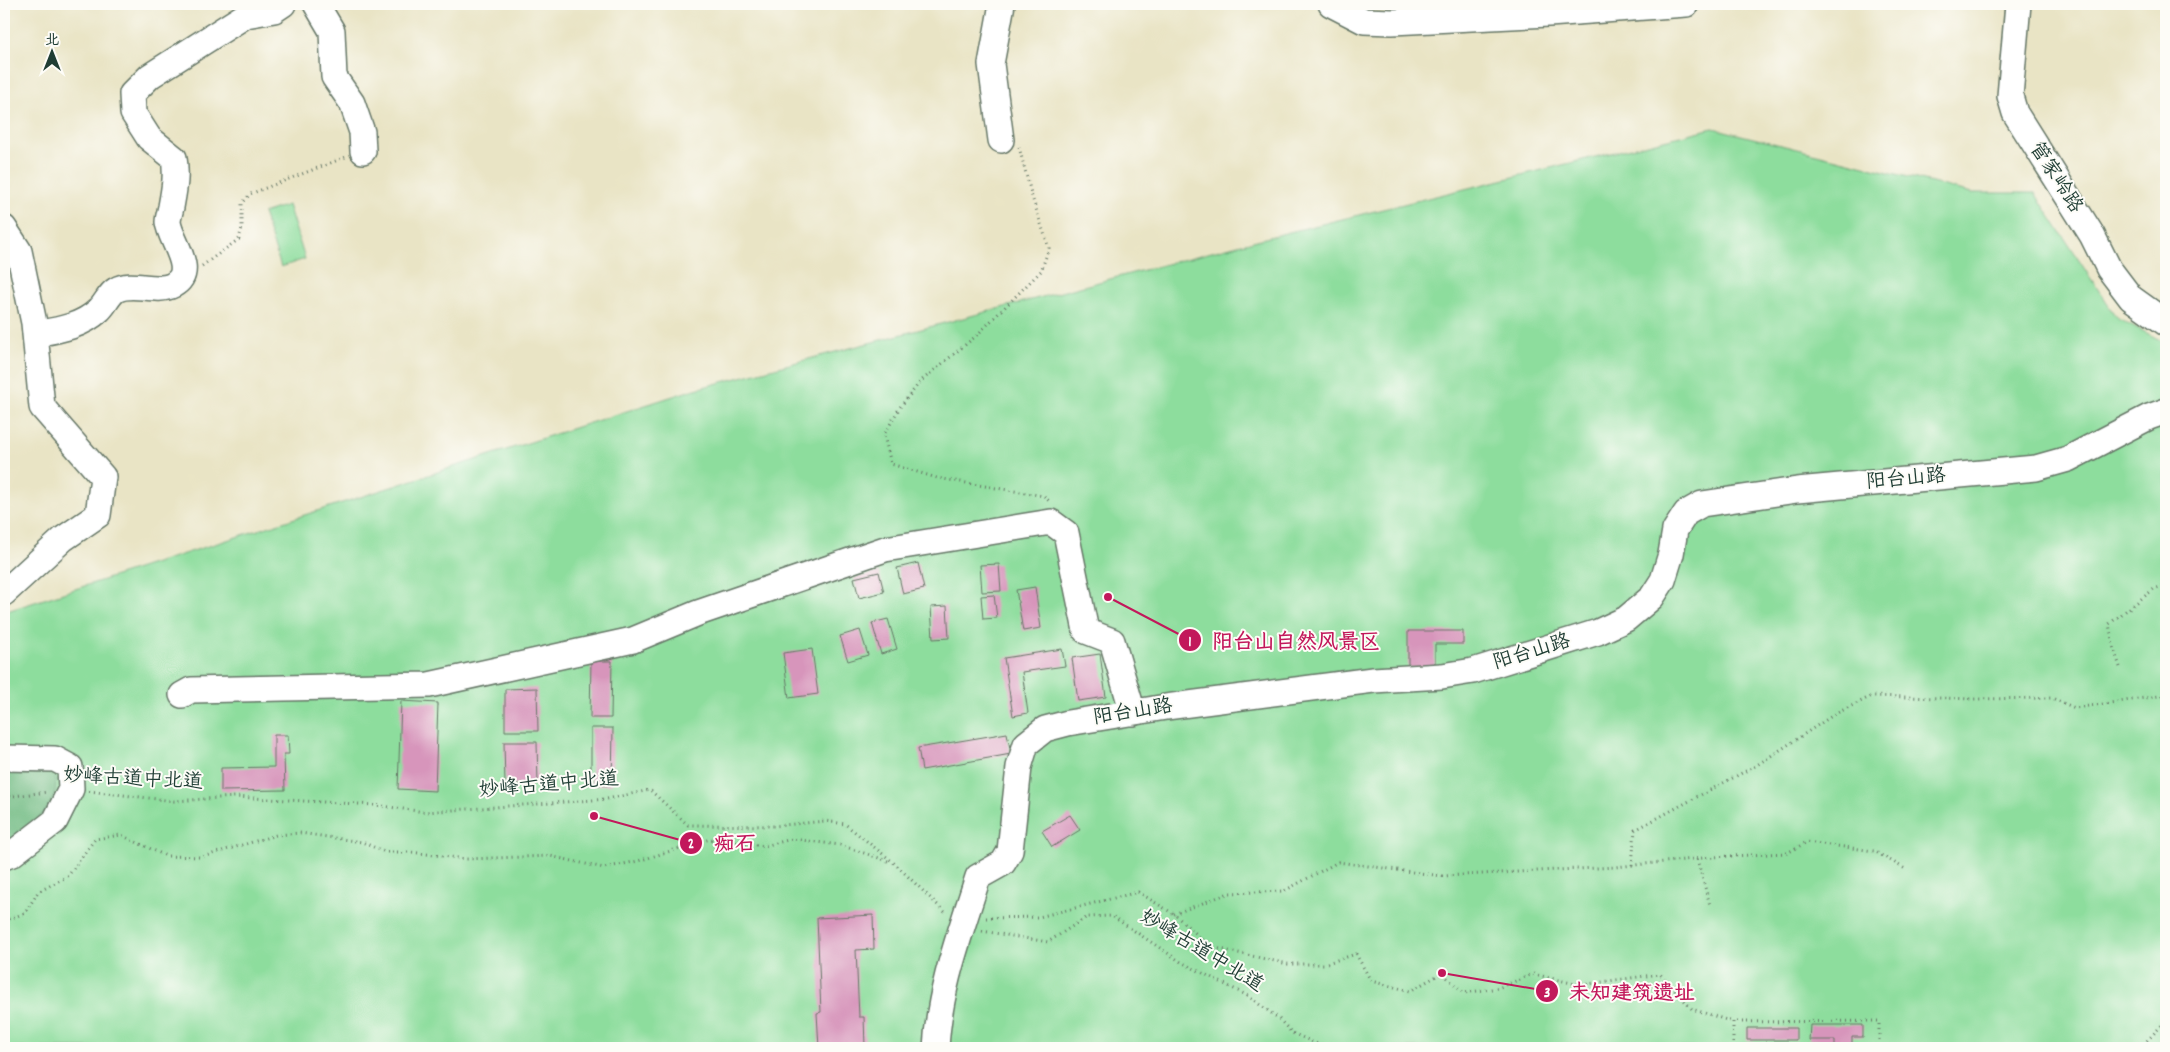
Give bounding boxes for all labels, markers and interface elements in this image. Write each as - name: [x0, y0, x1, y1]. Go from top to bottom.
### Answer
- north arrow: [28, 28, 78, 78]
- text: 北: [45, 31, 59, 51]
- street label: 管家岭路: [2021, 137, 2089, 220]
- street label: 阳台山路: [1865, 462, 1948, 497]
- callout: 阳台山自然风景区: [1177, 622, 1390, 658]
- street label: 阳台山路: [1490, 628, 1575, 678]
- text: 阳台山自然风景区: [1212, 629, 1380, 659]
- text: 1: [1188, 632, 1192, 654]
- street label: 阳台山路: [1091, 693, 1176, 733]
- street label: 妙峰古道中北道: [62, 762, 204, 798]
- street label: 妙峰古道中北道: [478, 766, 620, 806]
- callout: 痴石: [679, 825, 766, 861]
- text: 痴石: [714, 831, 756, 861]
- text: 2: [688, 834, 694, 856]
- street label: 妙峰古道中北道: [1134, 904, 1268, 1000]
- callout: 未知建筑遗址: [1534, 973, 1705, 1009]
- text: 未知建筑遗址: [1569, 980, 1695, 1010]
- text: 3: [1544, 983, 1551, 1005]

